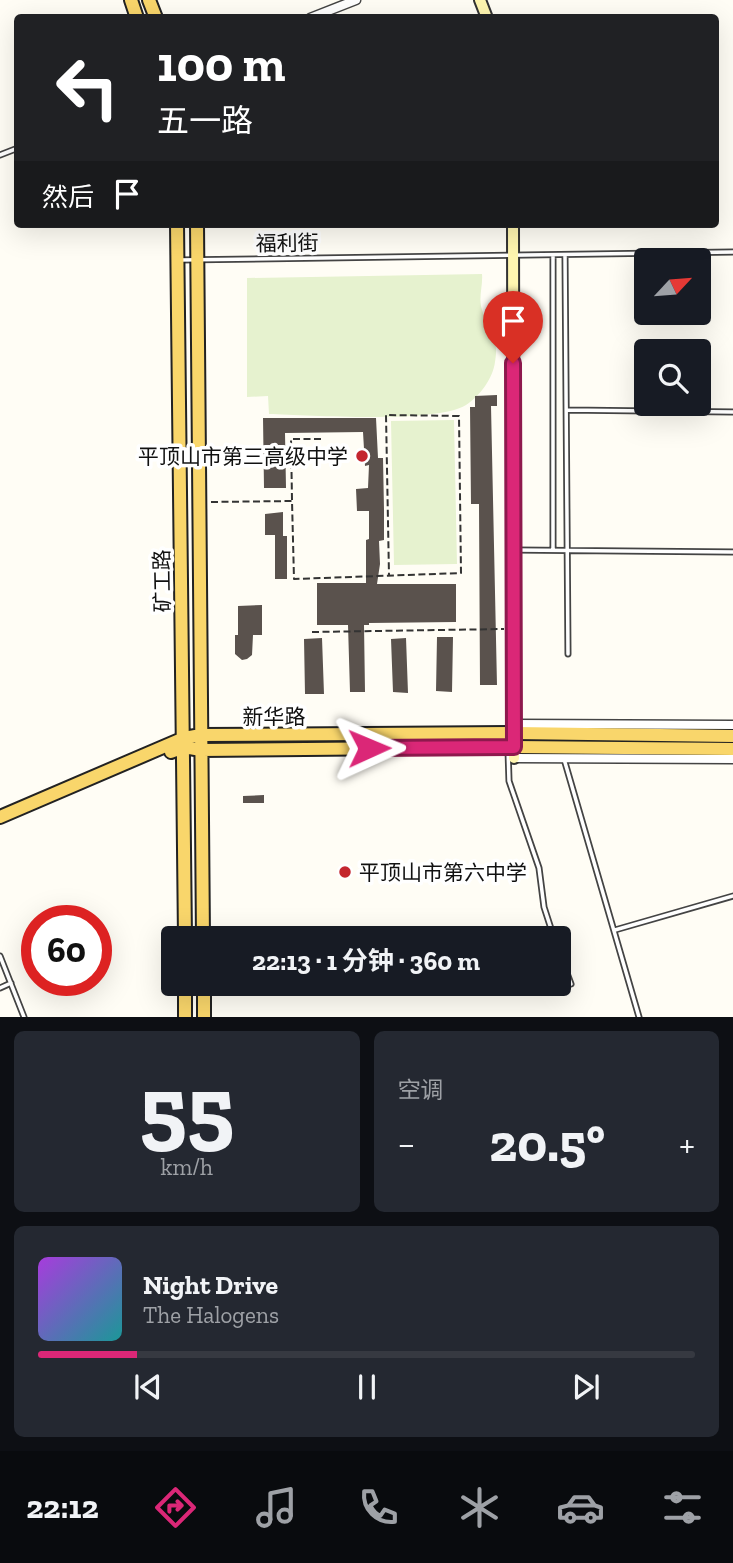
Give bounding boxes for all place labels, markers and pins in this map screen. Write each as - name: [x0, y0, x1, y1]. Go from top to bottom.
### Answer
- pin: [483, 291, 543, 363]
- place label: 平顶山市第三高级中学: [138, 444, 348, 469]
- marker: 平顶山市第三高级中学: [354, 448, 370, 464]
- place label: 平顶山市第六中学: [359, 860, 527, 885]
- marker: 平顶山市第六中学: [337, 864, 353, 880]

